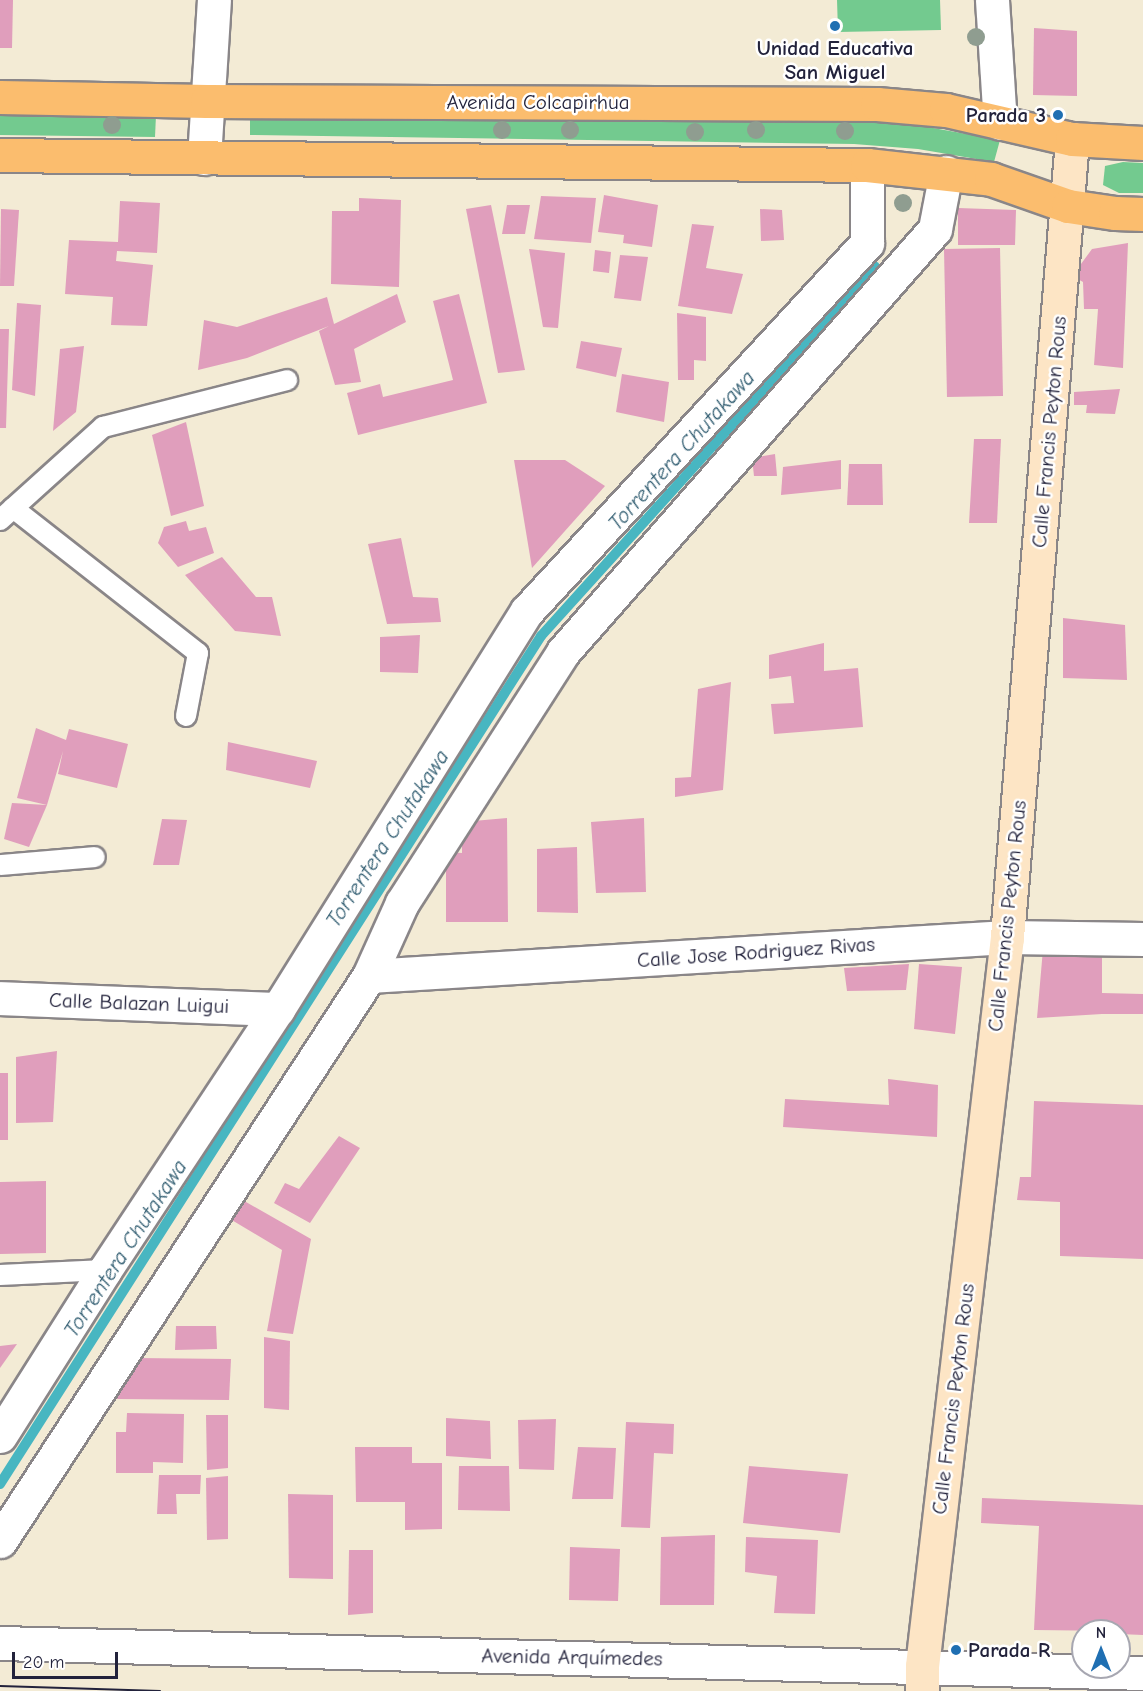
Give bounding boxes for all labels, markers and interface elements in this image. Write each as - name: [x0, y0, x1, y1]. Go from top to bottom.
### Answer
- marker: Unidad Educativa San Miguel: [828, 19, 842, 33]
- place label: Unidad Educativa San Miguel: [757, 35, 913, 85]
- street label: Avenida Colcapirhua: [446, 89, 630, 115]
- place label: Parada 3: [966, 102, 1046, 128]
- marker: Parada 3: [1051, 108, 1065, 122]
- street label: Calle Francis Peyton Rous: [1026, 315, 1072, 549]
- water label: Torrentera Chutakawa: [603, 365, 761, 537]
- water label: Torrentera Chutakawa: [321, 745, 455, 933]
- street label: Calle Francis Peyton Rous: [982, 799, 1032, 1033]
- street label: Calle Jose Rodriguez Rivas: [636, 931, 876, 973]
- street label: Calle Balazan Luigui: [49, 987, 229, 1019]
- water label: Torrentera Chutakawa: [59, 1155, 193, 1343]
- street label: Calle Francis Peyton Rous: [926, 1282, 980, 1516]
- north arrow: [1071, 1619, 1131, 1679]
- text: N: [1096, 1624, 1106, 1642]
- place label: Parada R: [968, 1637, 1050, 1663]
- scale bar: [15, 1640, 122, 1678]
- street label: Avenida Arquímedes: [481, 1643, 663, 1671]
- marker: Parada R: [949, 1643, 963, 1657]
- text: 20 m: [23, 1652, 64, 1673]

